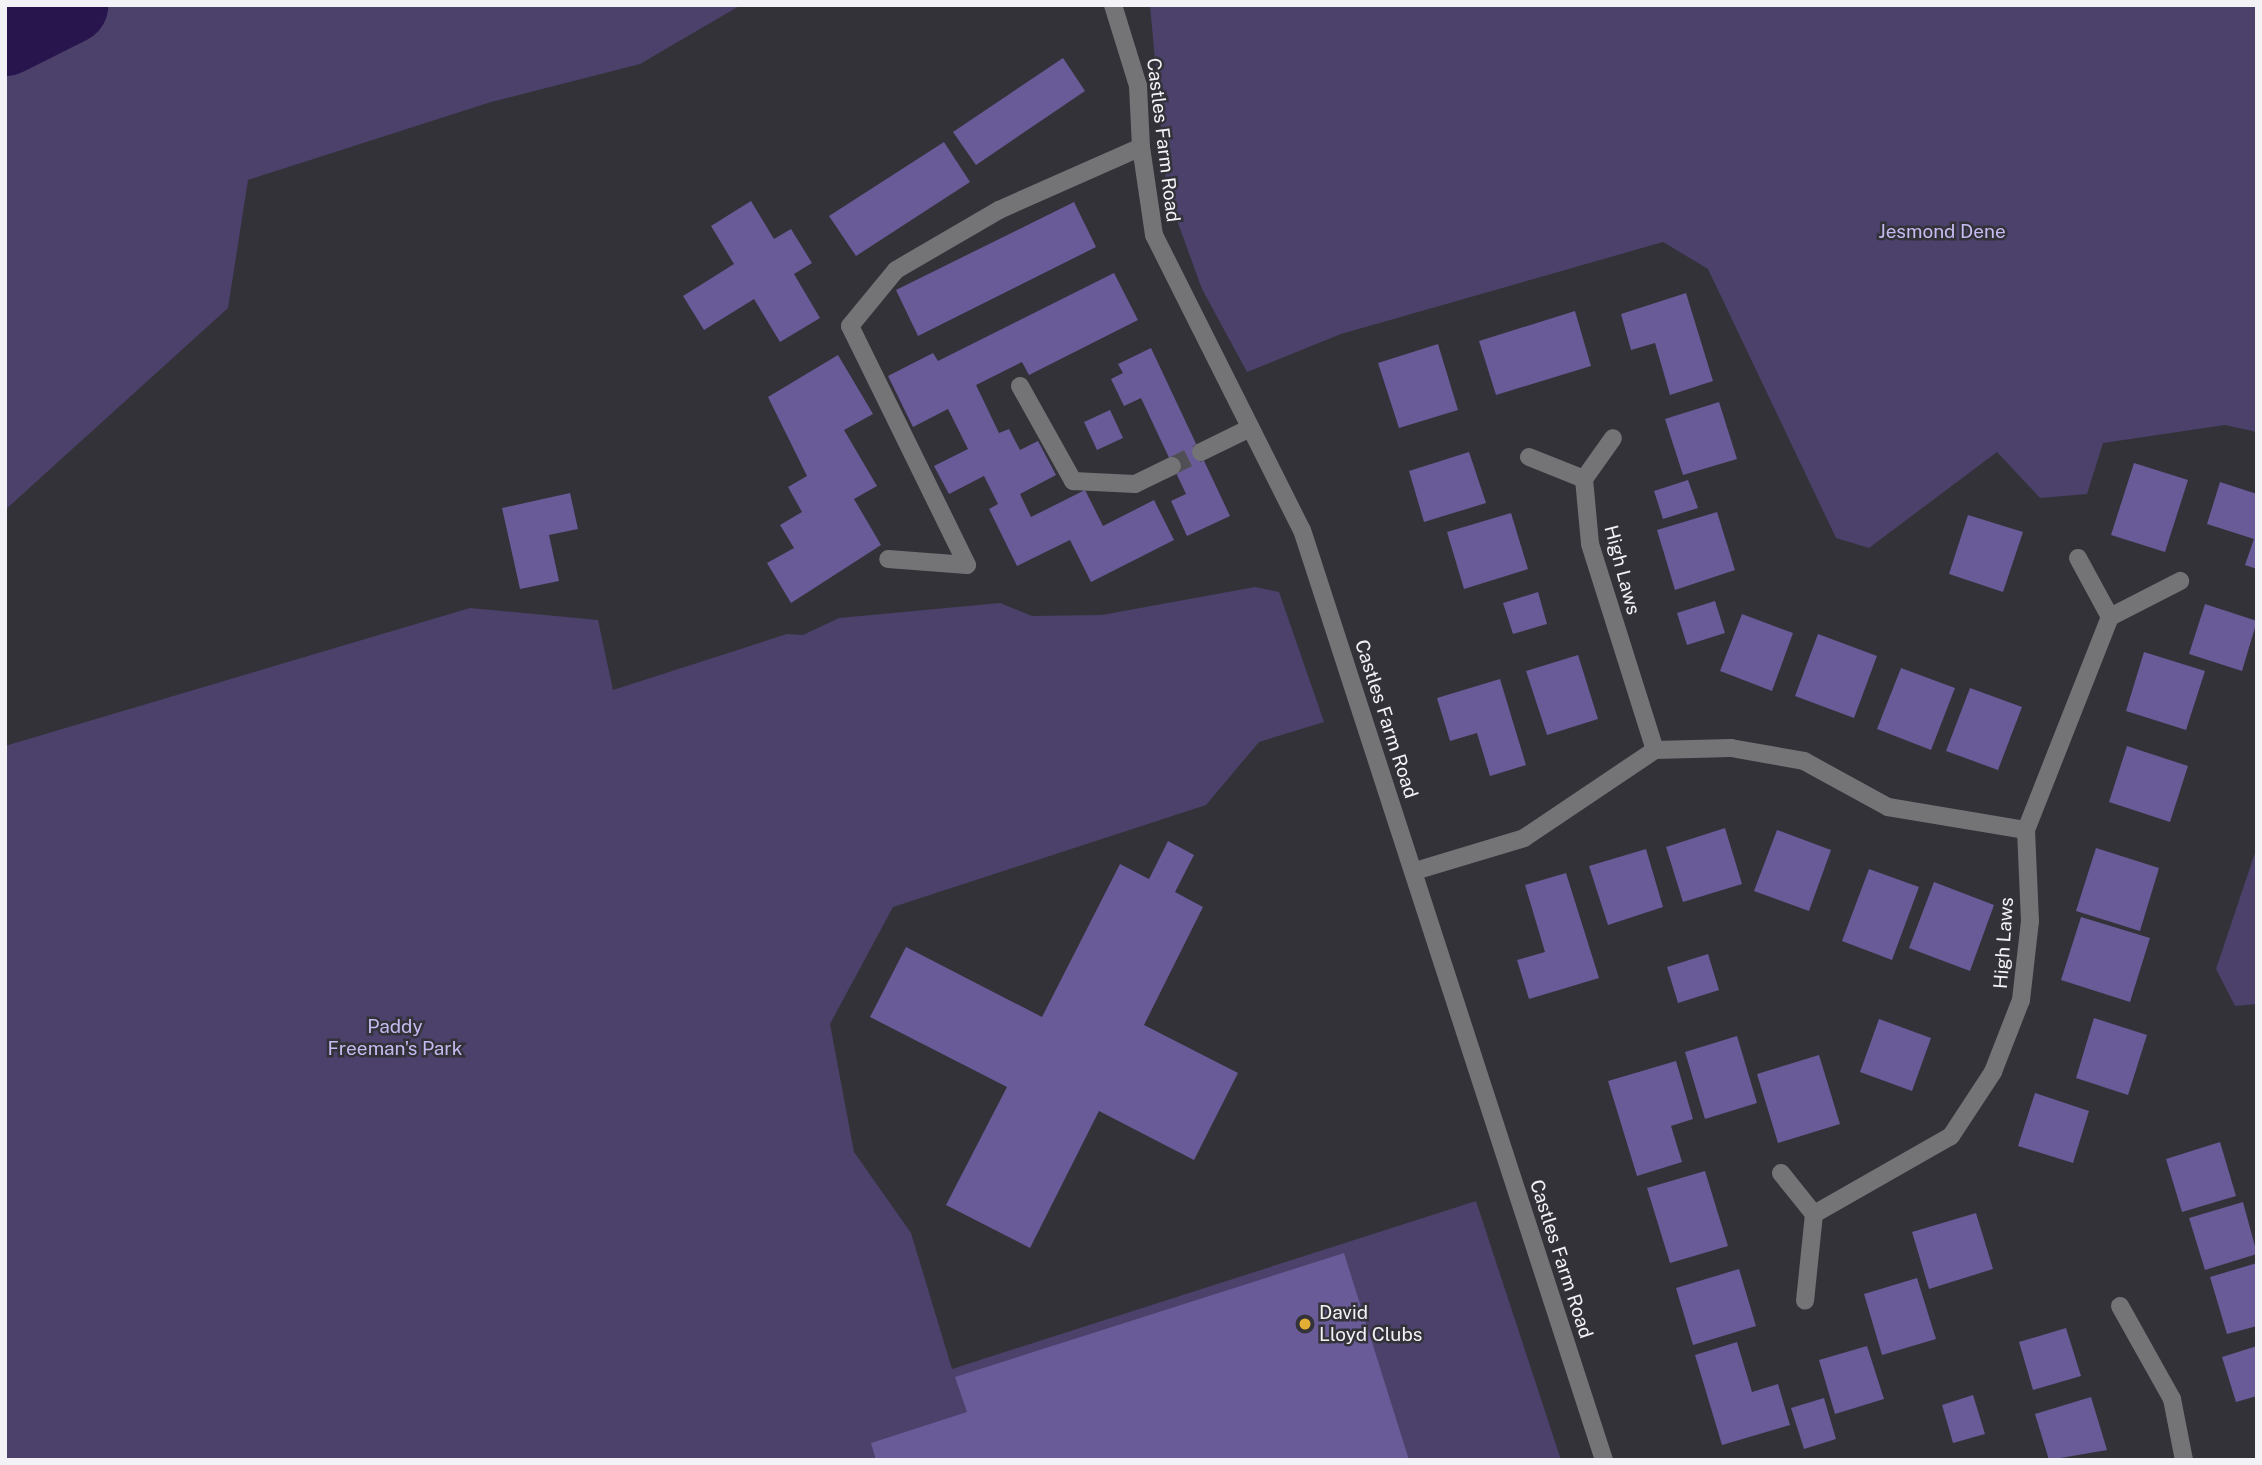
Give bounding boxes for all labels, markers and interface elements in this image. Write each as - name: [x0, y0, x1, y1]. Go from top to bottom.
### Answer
- street label: Castles Farm Road: [1142, 57, 1184, 223]
- park label: Jesmond Dene: [1878, 221, 2006, 243]
- street label: High Laws: [1599, 523, 1645, 617]
- street label: Castles Farm Road: [1350, 637, 1422, 801]
- street label: High Laws: [1989, 896, 2019, 990]
- park label: Paddy Freeman's Park: [328, 1016, 462, 1060]
- street label: Castles Farm Road: [1525, 1177, 1597, 1341]
- place label: David Lloyd Clubs: [1319, 1302, 1422, 1346]
- marker: David Lloyd Clubs: [1297, 1316, 1313, 1332]

